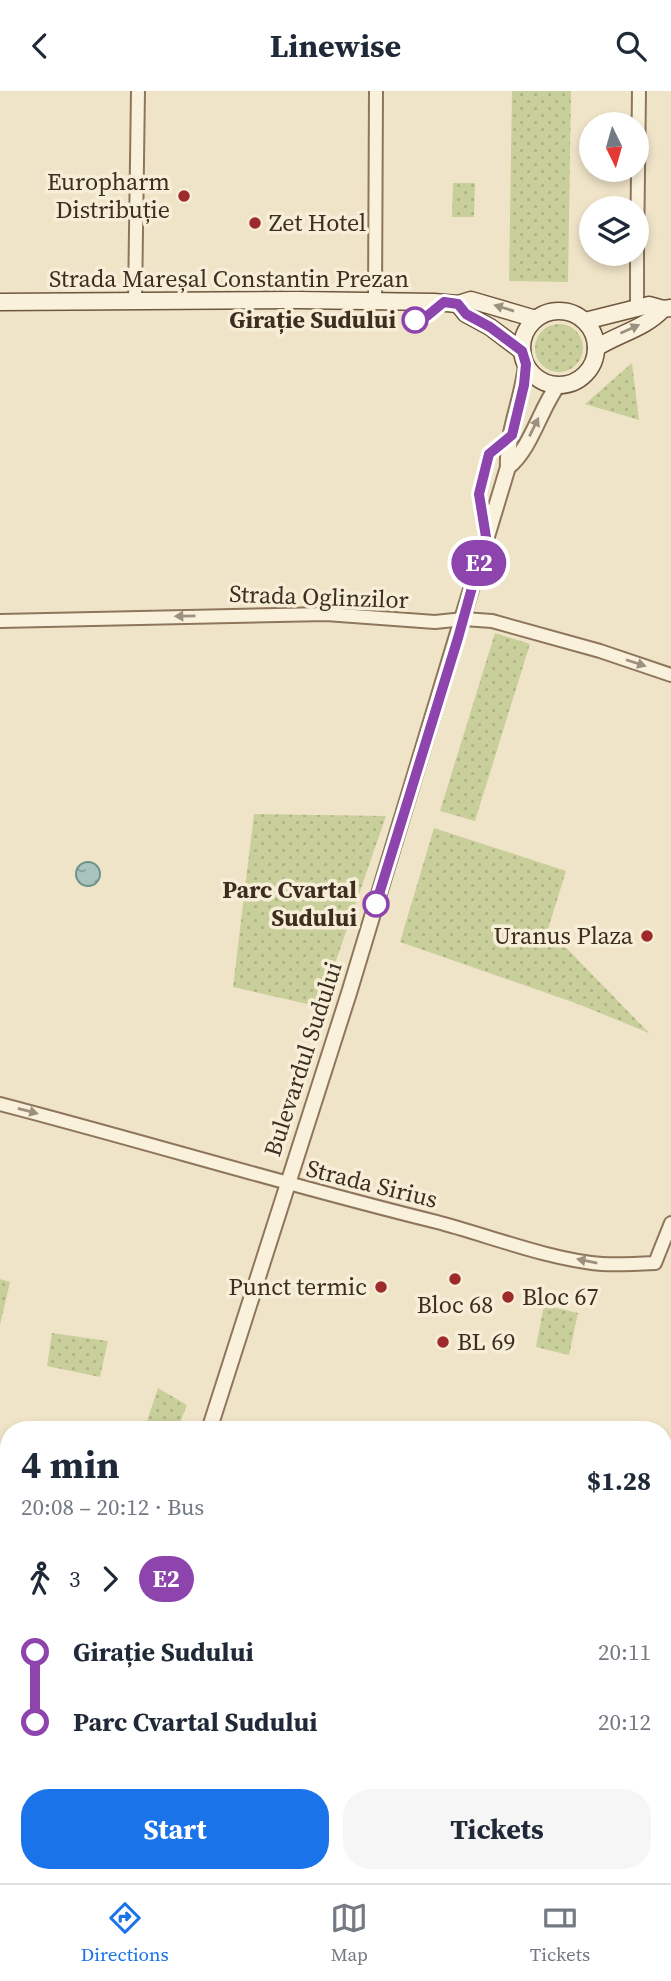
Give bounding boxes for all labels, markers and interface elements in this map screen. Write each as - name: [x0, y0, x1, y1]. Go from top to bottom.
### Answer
- text: Linewise: [270, 24, 401, 68]
- icon: back: [21, 27, 59, 65]
- icon: search: [612, 27, 650, 65]
- north arrow: [579, 112, 649, 182]
- map controls: [579, 112, 649, 266]
- place label: Europharm Distribuție: [47, 165, 170, 226]
- marker: Europharm Distribuție: [176, 188, 192, 204]
- button: layers: [579, 196, 649, 266]
- place label: Zet Hotel: [269, 206, 366, 239]
- marker: Zet Hotel: [247, 215, 263, 231]
- street label: Strada Mareșal Constantin Prezan: [49, 262, 409, 295]
- place label: Girație Sudului: [229, 303, 396, 336]
- one-way arrow: [493, 303, 514, 313]
- marker: Girație Sudului: [402, 307, 428, 333]
- one-way arrow: [620, 323, 641, 334]
- one-way arrow: [528, 417, 539, 437]
- line badge: E2: [448, 540, 510, 586]
- text: E2: [465, 546, 493, 579]
- street label: Strada Oglinzilor: [229, 577, 409, 616]
- one-way arrow: [173, 610, 195, 621]
- one-way arrow: [625, 658, 646, 669]
- place label: Parc Cvartal Sudului: [222, 873, 357, 934]
- marker: Parc Cvartal Sudului: [363, 891, 389, 917]
- place label: Uranus Plaza: [493, 919, 634, 952]
- marker: Uranus Plaza: [639, 928, 655, 944]
- street label: Bulevardul Sudului: [255, 957, 350, 1160]
- one-way arrow: [17, 1106, 39, 1117]
- street label: Strada Sirius: [303, 1151, 441, 1216]
- one-way arrow: [576, 1255, 598, 1266]
- place label: Punct termic: [229, 1270, 367, 1303]
- marker: Bloc 68: [447, 1271, 463, 1287]
- marker: Punct termic: [373, 1279, 389, 1295]
- place label: Bloc 67: [522, 1280, 599, 1313]
- place label: Bloc 68: [417, 1288, 493, 1321]
- marker: Bloc 67: [500, 1289, 516, 1305]
- place label: BL 69: [457, 1325, 515, 1358]
- marker: BL 69: [435, 1334, 451, 1350]
- text: 4 min: [21, 1439, 120, 1491]
- text: $1.28: [587, 1463, 651, 1499]
- text: 20:08 – 20:12 · Bus: [21, 1491, 204, 1523]
- icon: walk: [21, 1560, 59, 1598]
- icon: forward: [91, 1560, 129, 1598]
- text: E2: [153, 1562, 180, 1595]
- text: 3: [69, 1563, 81, 1595]
- text: Girație Sudului: [73, 1634, 254, 1670]
- text: 20:11: [598, 1636, 651, 1668]
- text: Parc Cvartal Sudului: [73, 1704, 318, 1740]
- text: 20:12: [598, 1706, 651, 1738]
- button: Start: [21, 1789, 329, 1869]
- button: Tickets: [343, 1789, 651, 1869]
- tab: Directions: [81, 1899, 169, 1967]
- tab: Map: [330, 1899, 368, 1967]
- tab: Tickets: [530, 1899, 590, 1967]

